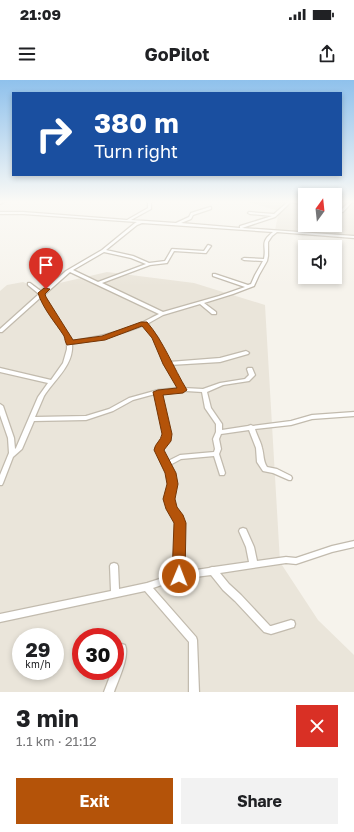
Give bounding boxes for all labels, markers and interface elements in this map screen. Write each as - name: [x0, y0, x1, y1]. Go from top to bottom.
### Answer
- text: 21:09: [20, 5, 61, 23]
- icon: menu: [16, 43, 38, 65]
- text: GoPilot: [145, 43, 209, 65]
- icon: share: [316, 43, 338, 65]
- text: 380 m: [94, 106, 179, 139]
- icon: right: [28, 108, 80, 160]
- text: Turn right: [94, 140, 178, 162]
- north arrow: [298, 188, 342, 232]
- map controls: [298, 188, 342, 284]
- button: sound: [298, 240, 342, 284]
- pin: [29, 248, 63, 289]
- icon: arrive: [35, 254, 57, 276]
- position arrow: [158, 555, 200, 597]
- speed limit sign: 30: [72, 628, 124, 680]
- text: 29: [26, 637, 50, 661]
- text: km/h: [25, 658, 51, 670]
- text: 3 min: [16, 703, 79, 732]
- button: close: [296, 705, 338, 747]
- text: 1.1 km · 21:12: [16, 733, 97, 749]
- button: Exit: [16, 778, 173, 824]
- button: Share: [181, 778, 338, 824]

